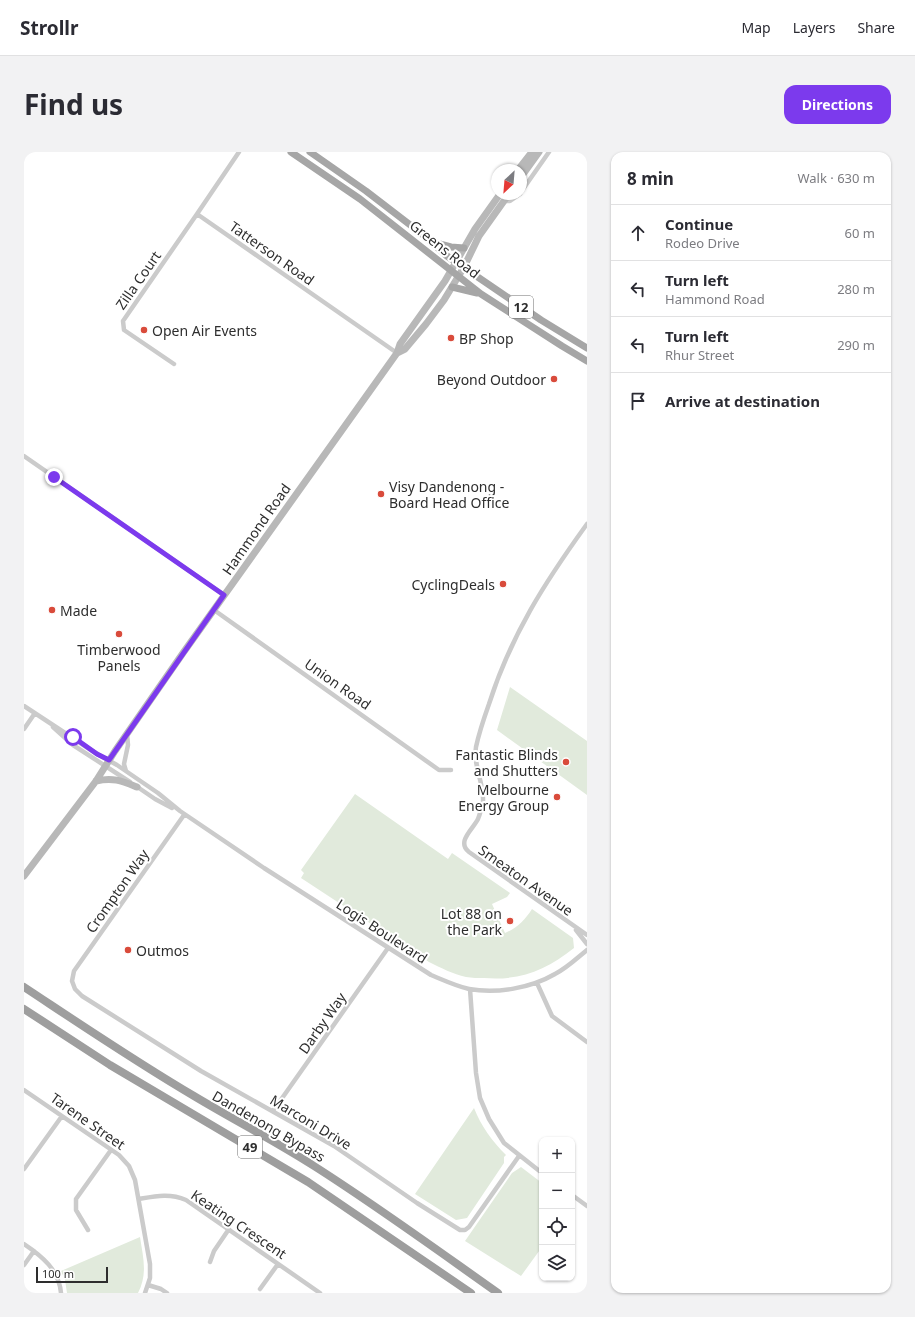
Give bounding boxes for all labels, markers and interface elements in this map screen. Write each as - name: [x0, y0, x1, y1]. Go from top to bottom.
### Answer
- text: Strollr: [20, 15, 79, 41]
- text: Map: [742, 18, 771, 37]
- text: Layers: [793, 18, 835, 37]
- text: Share: [857, 18, 895, 37]
- text: Find us: [24, 85, 123, 123]
- button: Directions: [784, 85, 891, 124]
- north arrow: [491, 164, 527, 200]
- text: 8 min: [627, 167, 674, 190]
- text: Walk · 630 m: [797, 169, 875, 187]
- text: Continue: [665, 214, 733, 234]
- street label: Greens Road: [406, 216, 484, 282]
- street label: Tatterson Road: [226, 217, 318, 289]
- icon: ahead: [627, 222, 649, 244]
- text: 60 m: [845, 224, 875, 242]
- text: Rodeo Drive: [665, 234, 740, 252]
- street label: Zilla Court: [111, 247, 165, 313]
- text: Turn left: [665, 270, 729, 290]
- icon: left: [627, 278, 649, 300]
- text: 280 m: [837, 280, 875, 298]
- text: Hammond Road: [665, 290, 765, 308]
- road number: 12: [509, 296, 533, 318]
- place label: Open Air Events: [152, 321, 257, 340]
- marker: Open Air Events: [139, 325, 149, 335]
- text: Turn left: [665, 326, 729, 346]
- place label: BP Shop: [459, 329, 514, 348]
- marker: BP Shop: [446, 333, 456, 343]
- icon: left: [627, 334, 649, 356]
- text: 290 m: [837, 336, 875, 354]
- text: Rhur Street: [665, 346, 734, 364]
- place label: Beyond Outdoor: [437, 370, 546, 389]
- marker: Beyond Outdoor: [549, 374, 559, 384]
- icon: arrive: [627, 390, 649, 412]
- text: Arrive at destination: [665, 391, 820, 411]
- route end: [45, 468, 63, 486]
- place label: Visy Dandenong - Board Head Office: [389, 477, 509, 512]
- street label: Hammond Road: [217, 480, 295, 578]
- marker: Visy Dandenong - Board Head Office: [376, 489, 386, 499]
- place label: CyclingDeals: [412, 575, 495, 594]
- marker: CyclingDeals: [498, 579, 508, 589]
- place label: Made: [60, 601, 97, 620]
- marker: Made: [47, 605, 57, 615]
- marker: Timberwood Panels: [114, 629, 124, 639]
- place label: Timberwood Panels: [77, 640, 161, 675]
- street label: Union Road: [301, 654, 375, 714]
- route start: [64, 728, 82, 746]
- place label: Fantastic Blinds and Shutters: [455, 745, 558, 780]
- marker: Fantastic Blinds and Shutters: [561, 757, 571, 767]
- place label: Melbourne Energy Group: [458, 780, 549, 815]
- marker: Melbourne Energy Group: [552, 792, 562, 802]
- street label: Smeaton Avenue: [475, 840, 577, 920]
- street label: Crompton Way: [81, 845, 153, 937]
- street label: Logis Boulevard: [333, 894, 431, 968]
- place label: Lot 88 on the Park: [441, 904, 503, 939]
- marker: Lot 88 on the Park: [505, 916, 515, 926]
- place label: Outmos: [136, 941, 189, 960]
- marker: Outmos: [123, 945, 133, 955]
- street label: Darby Way: [294, 988, 351, 1057]
- street label: Dandenong Bypass: [209, 1086, 329, 1166]
- street label: Tarene Street: [47, 1088, 129, 1154]
- street label: Marconi Drive: [267, 1090, 355, 1154]
- road number: 49: [238, 1136, 262, 1158]
- map controls: [539, 1137, 575, 1281]
- button: +: [539, 1137, 575, 1173]
- button: −: [539, 1173, 575, 1209]
- street label: Keating Crescent: [188, 1185, 290, 1263]
- button: locate: [539, 1209, 575, 1245]
- button: layers: [539, 1245, 575, 1281]
- scale bar: [36, 1265, 108, 1284]
- text: 100 m: [42, 1266, 74, 1281]

